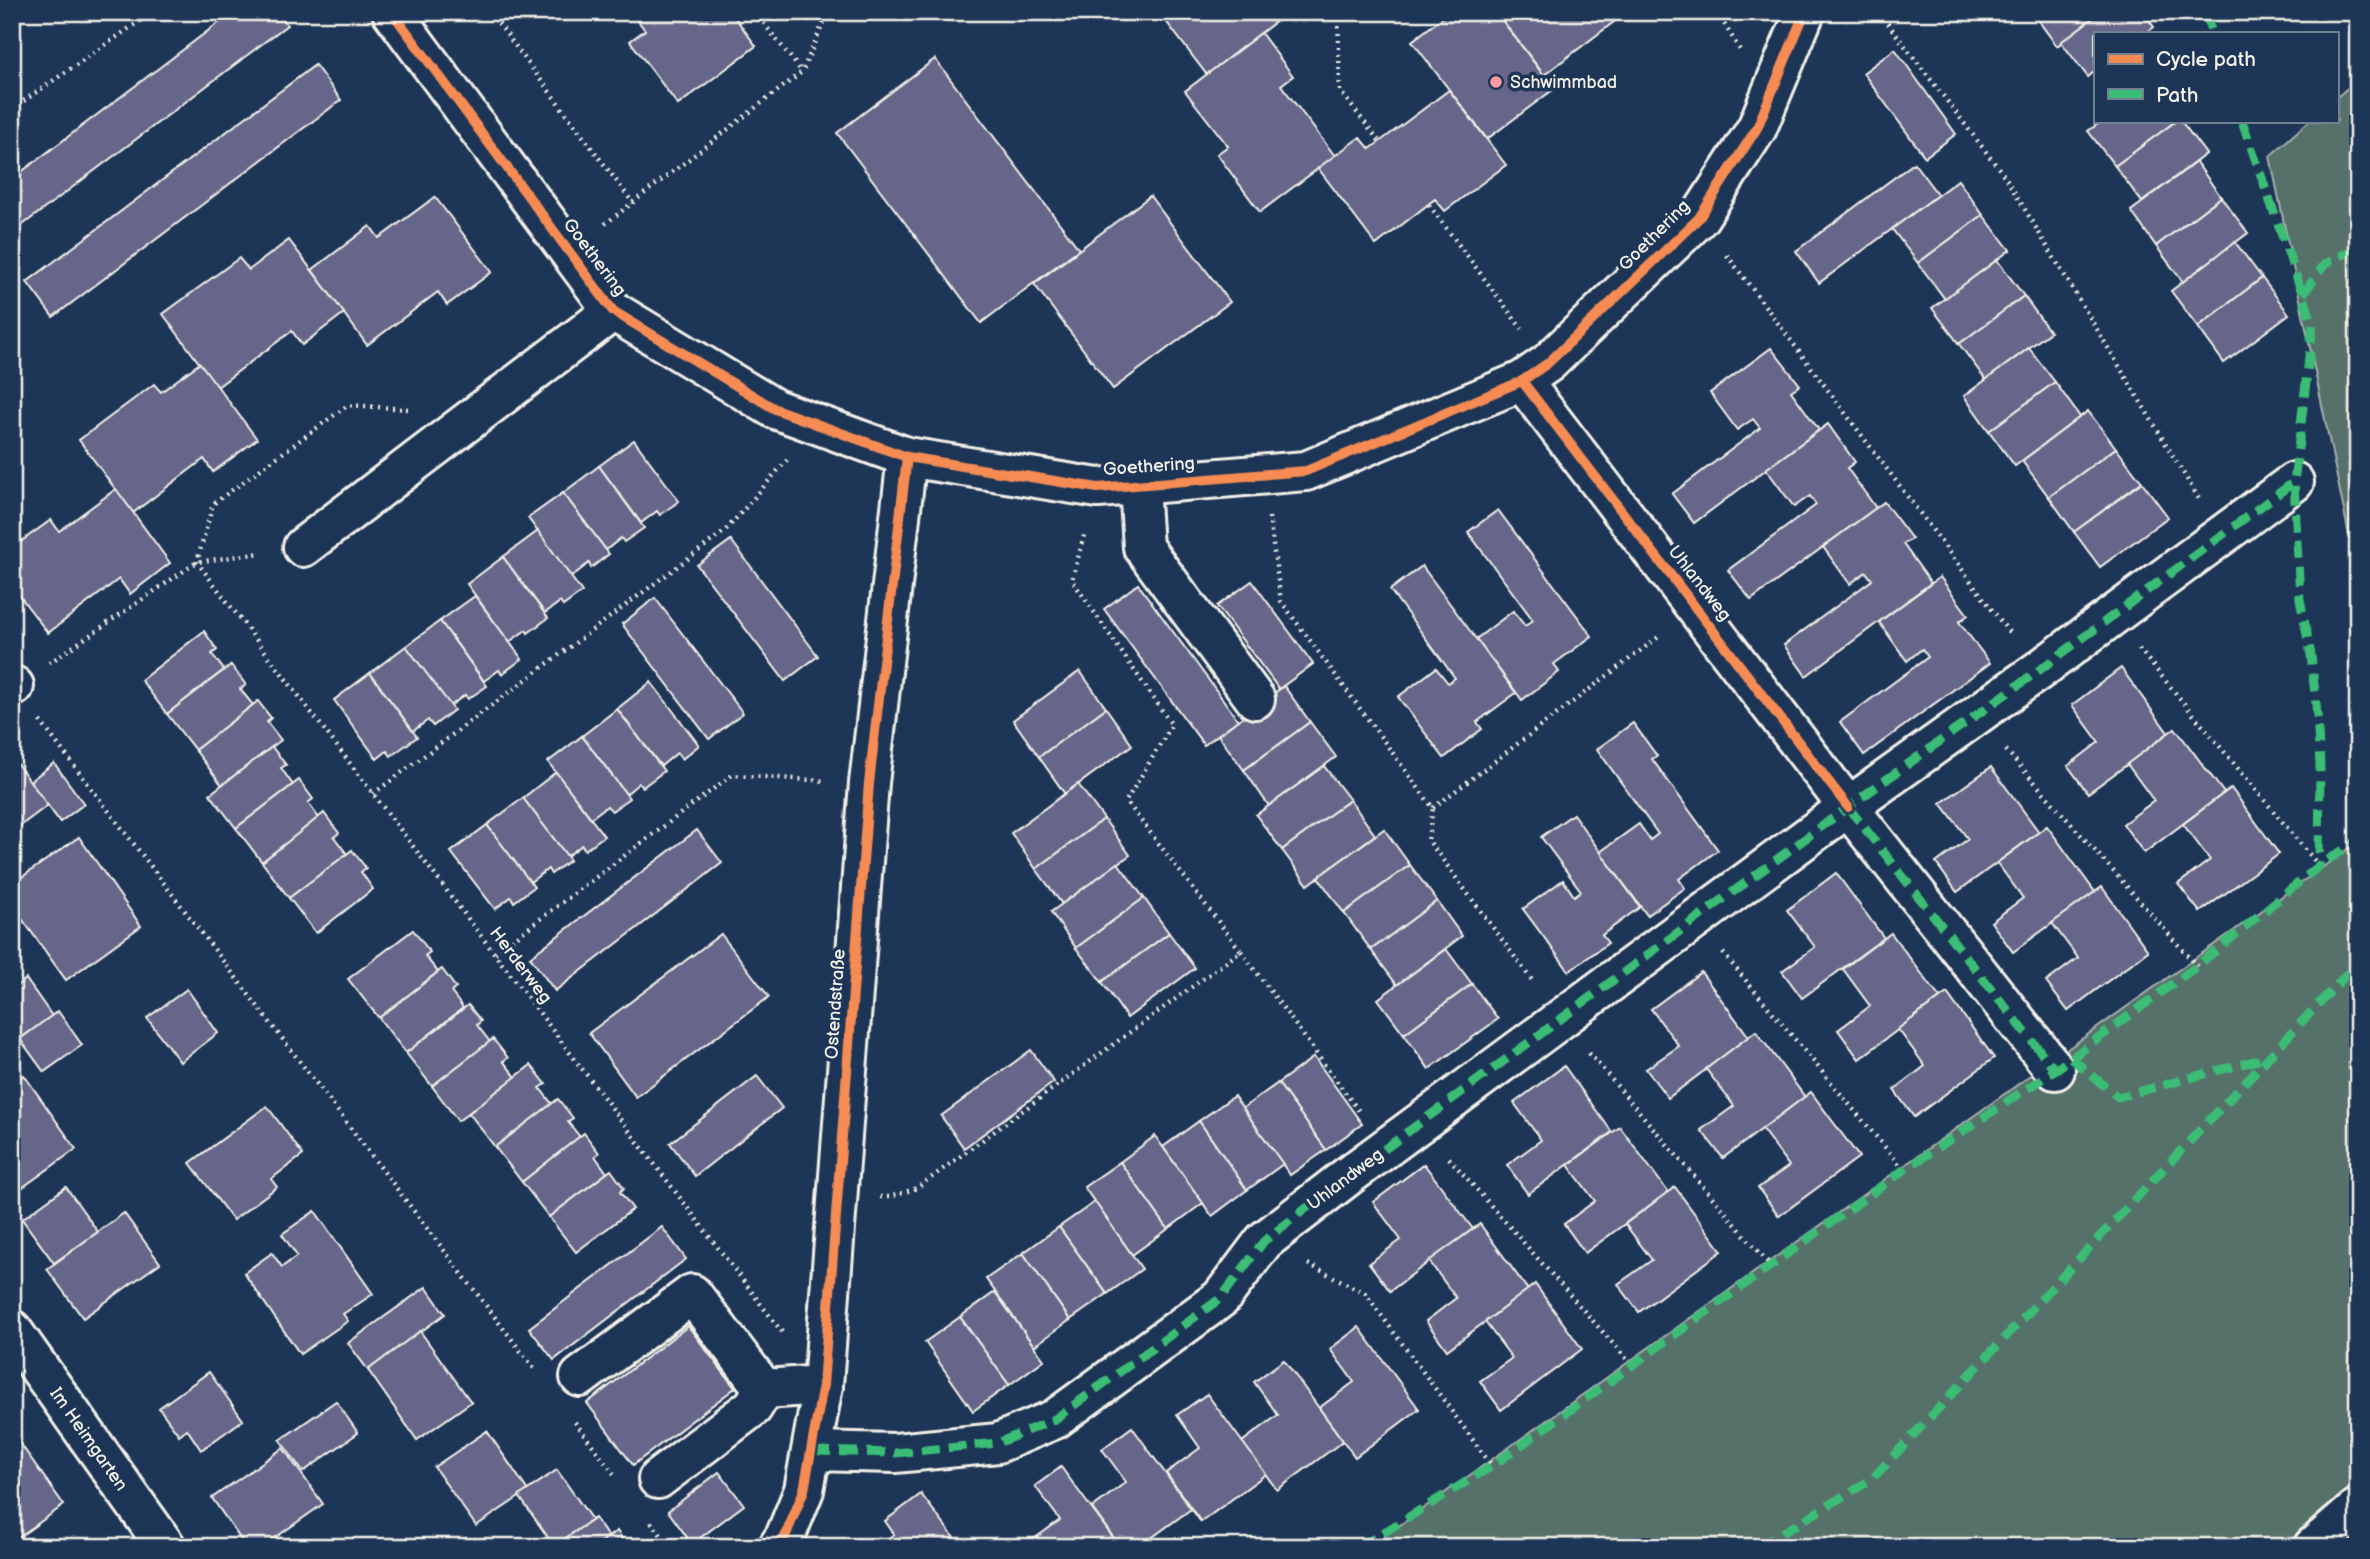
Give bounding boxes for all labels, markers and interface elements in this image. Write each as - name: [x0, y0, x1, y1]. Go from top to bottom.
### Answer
- legend: [2094, 32, 2338, 122]
- text: Cycle path: [2156, 47, 2256, 72]
- place label: Schwimmbad: [1510, 72, 1617, 93]
- marker: Schwimmbad: [1488, 74, 1504, 90]
- text: Path: [2156, 83, 2198, 108]
- street label: Goethering: [1614, 195, 1694, 275]
- street label: Goethering: [559, 214, 631, 300]
- street label: Goethering: [1103, 453, 1196, 480]
- street label: Uhlandweg: [1664, 541, 1736, 625]
- street label: Herderweg: [485, 923, 556, 1008]
- street label: Ostendstraße: [821, 948, 850, 1060]
- street label: Uhlandweg: [1303, 1144, 1388, 1215]
- street label: Im Heimgarten: [45, 1384, 132, 1495]

